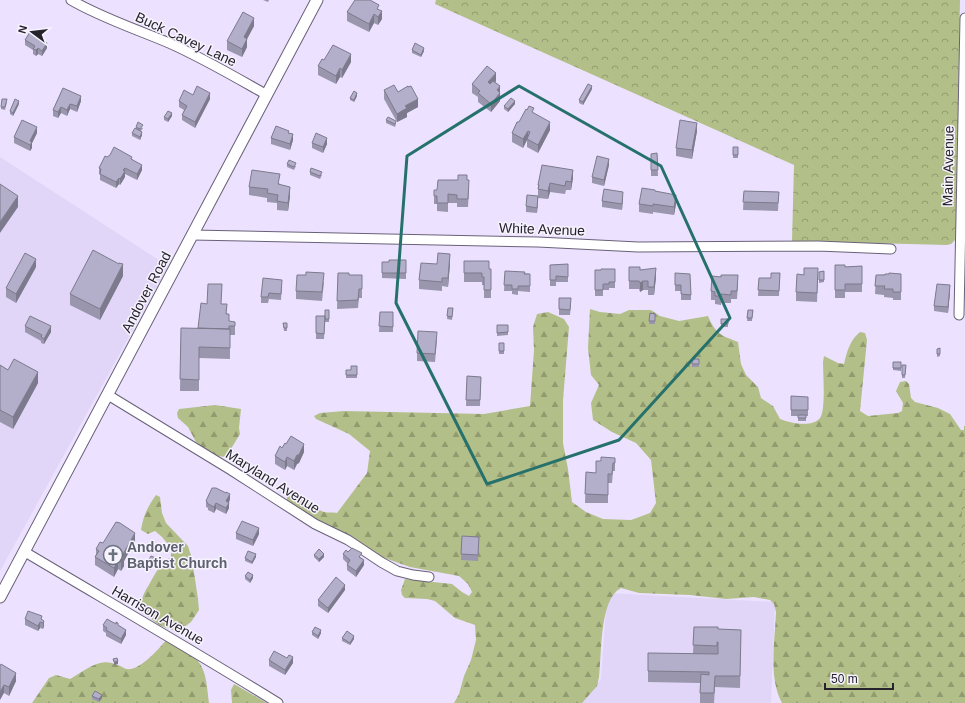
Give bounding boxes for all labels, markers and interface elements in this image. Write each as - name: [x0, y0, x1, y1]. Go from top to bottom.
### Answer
- street label: Buck Cavey Lane: [133, 9, 239, 70]
- north arrow: [12, 12, 52, 52]
- text: N: [16, 24, 29, 35]
- street label: Main Avenue: [939, 125, 957, 206]
- street label: White Avenue: [499, 220, 586, 239]
- street label: Andover Road: [118, 249, 174, 335]
- street label: Maryland Avenue: [223, 446, 323, 516]
- place label: Andover Baptist Church: [127, 539, 227, 571]
- church icon: Andover Baptist Church: [102, 544, 124, 566]
- street label: Harrison Avenue: [109, 582, 207, 648]
- scale bar: [825, 665, 893, 691]
- text: 50 m: [831, 672, 858, 686]

